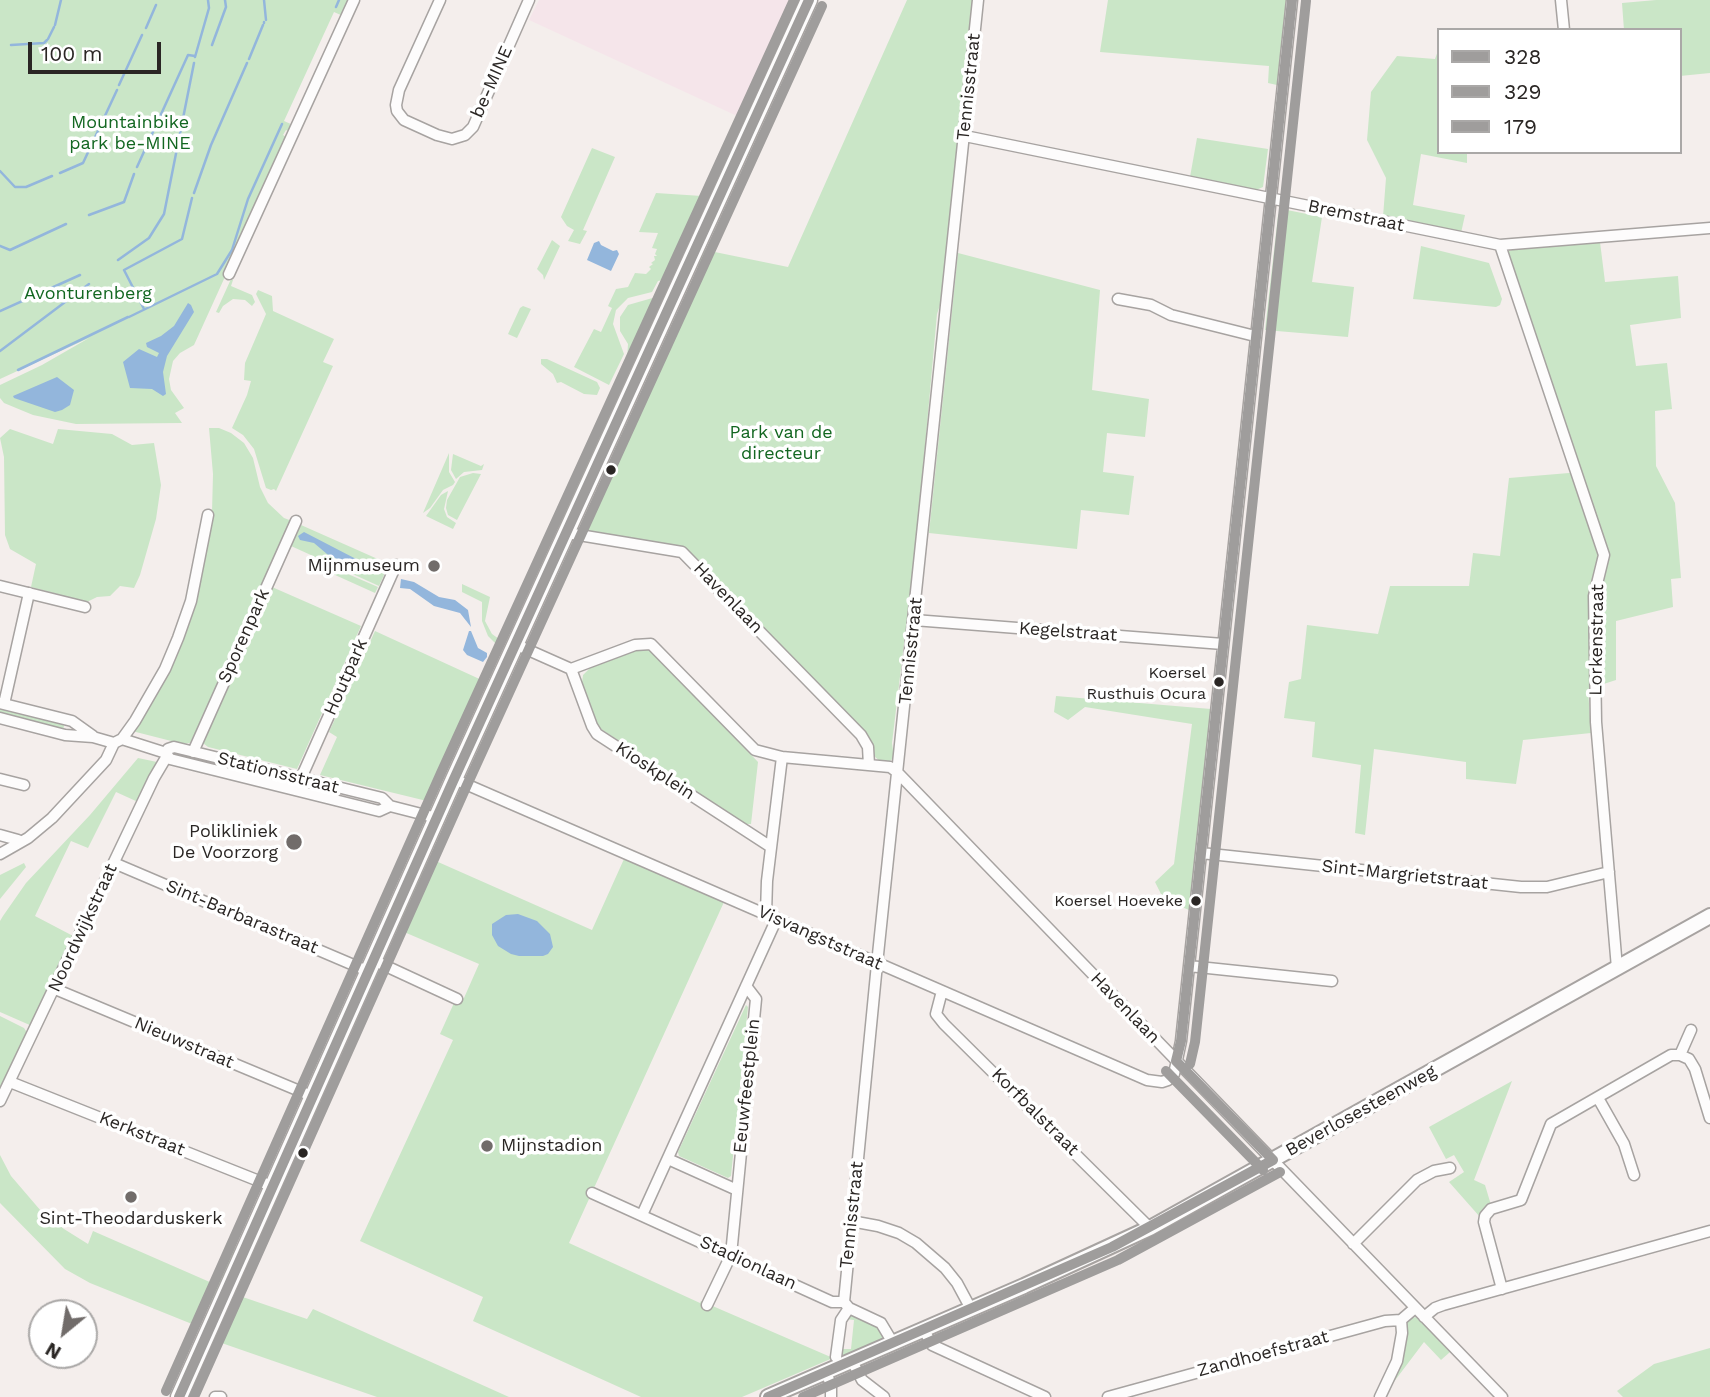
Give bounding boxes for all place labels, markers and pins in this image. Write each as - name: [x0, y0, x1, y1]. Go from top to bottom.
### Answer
- unlabelled marker: [604, 463, 618, 477]
- place label: Mijnmuseum: [308, 555, 420, 577]
- marker: Mijnmuseum: [426, 558, 442, 574]
- place label: Koersel Rusthuis Ocura: [1086, 663, 1206, 701]
- marker: Koersel Rusthuis Ocura: [1212, 675, 1226, 689]
- place label: Polikliniek De Voorzorg: [172, 821, 278, 864]
- marker: Polikliniek De Voorzorg: [284, 832, 304, 852]
- place label: Koersel Hoeveke: [1054, 891, 1183, 911]
- marker: Koersel Hoeveke: [1189, 894, 1203, 908]
- place label: Mijnstadion: [501, 1135, 602, 1157]
- marker: Mijnstadion: [479, 1138, 495, 1154]
- unlabelled marker: [296, 1146, 310, 1160]
- marker: Sint-Theodarduskerk: [123, 1189, 139, 1205]
- place label: Sint-Theodarduskerk: [39, 1208, 223, 1230]

